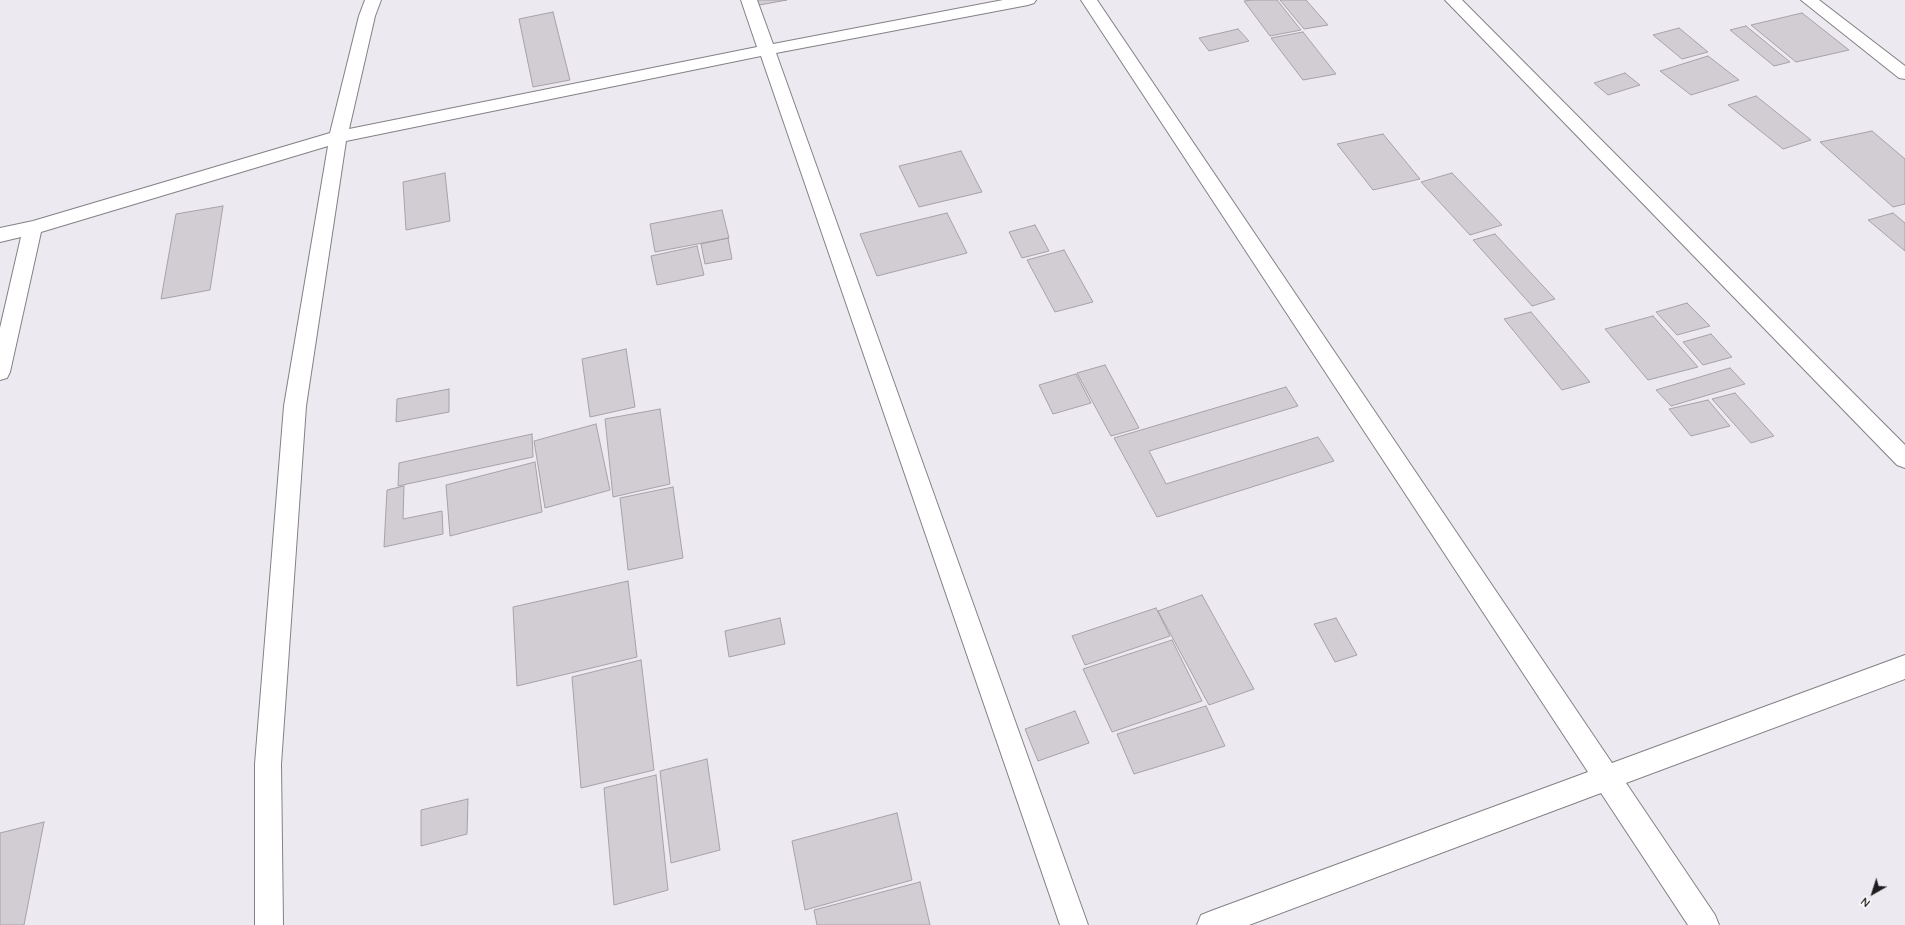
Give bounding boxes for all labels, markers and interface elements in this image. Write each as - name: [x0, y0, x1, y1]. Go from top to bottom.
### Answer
- north arrow: [1853, 873, 1893, 913]
- text: N: [1858, 894, 1873, 910]

